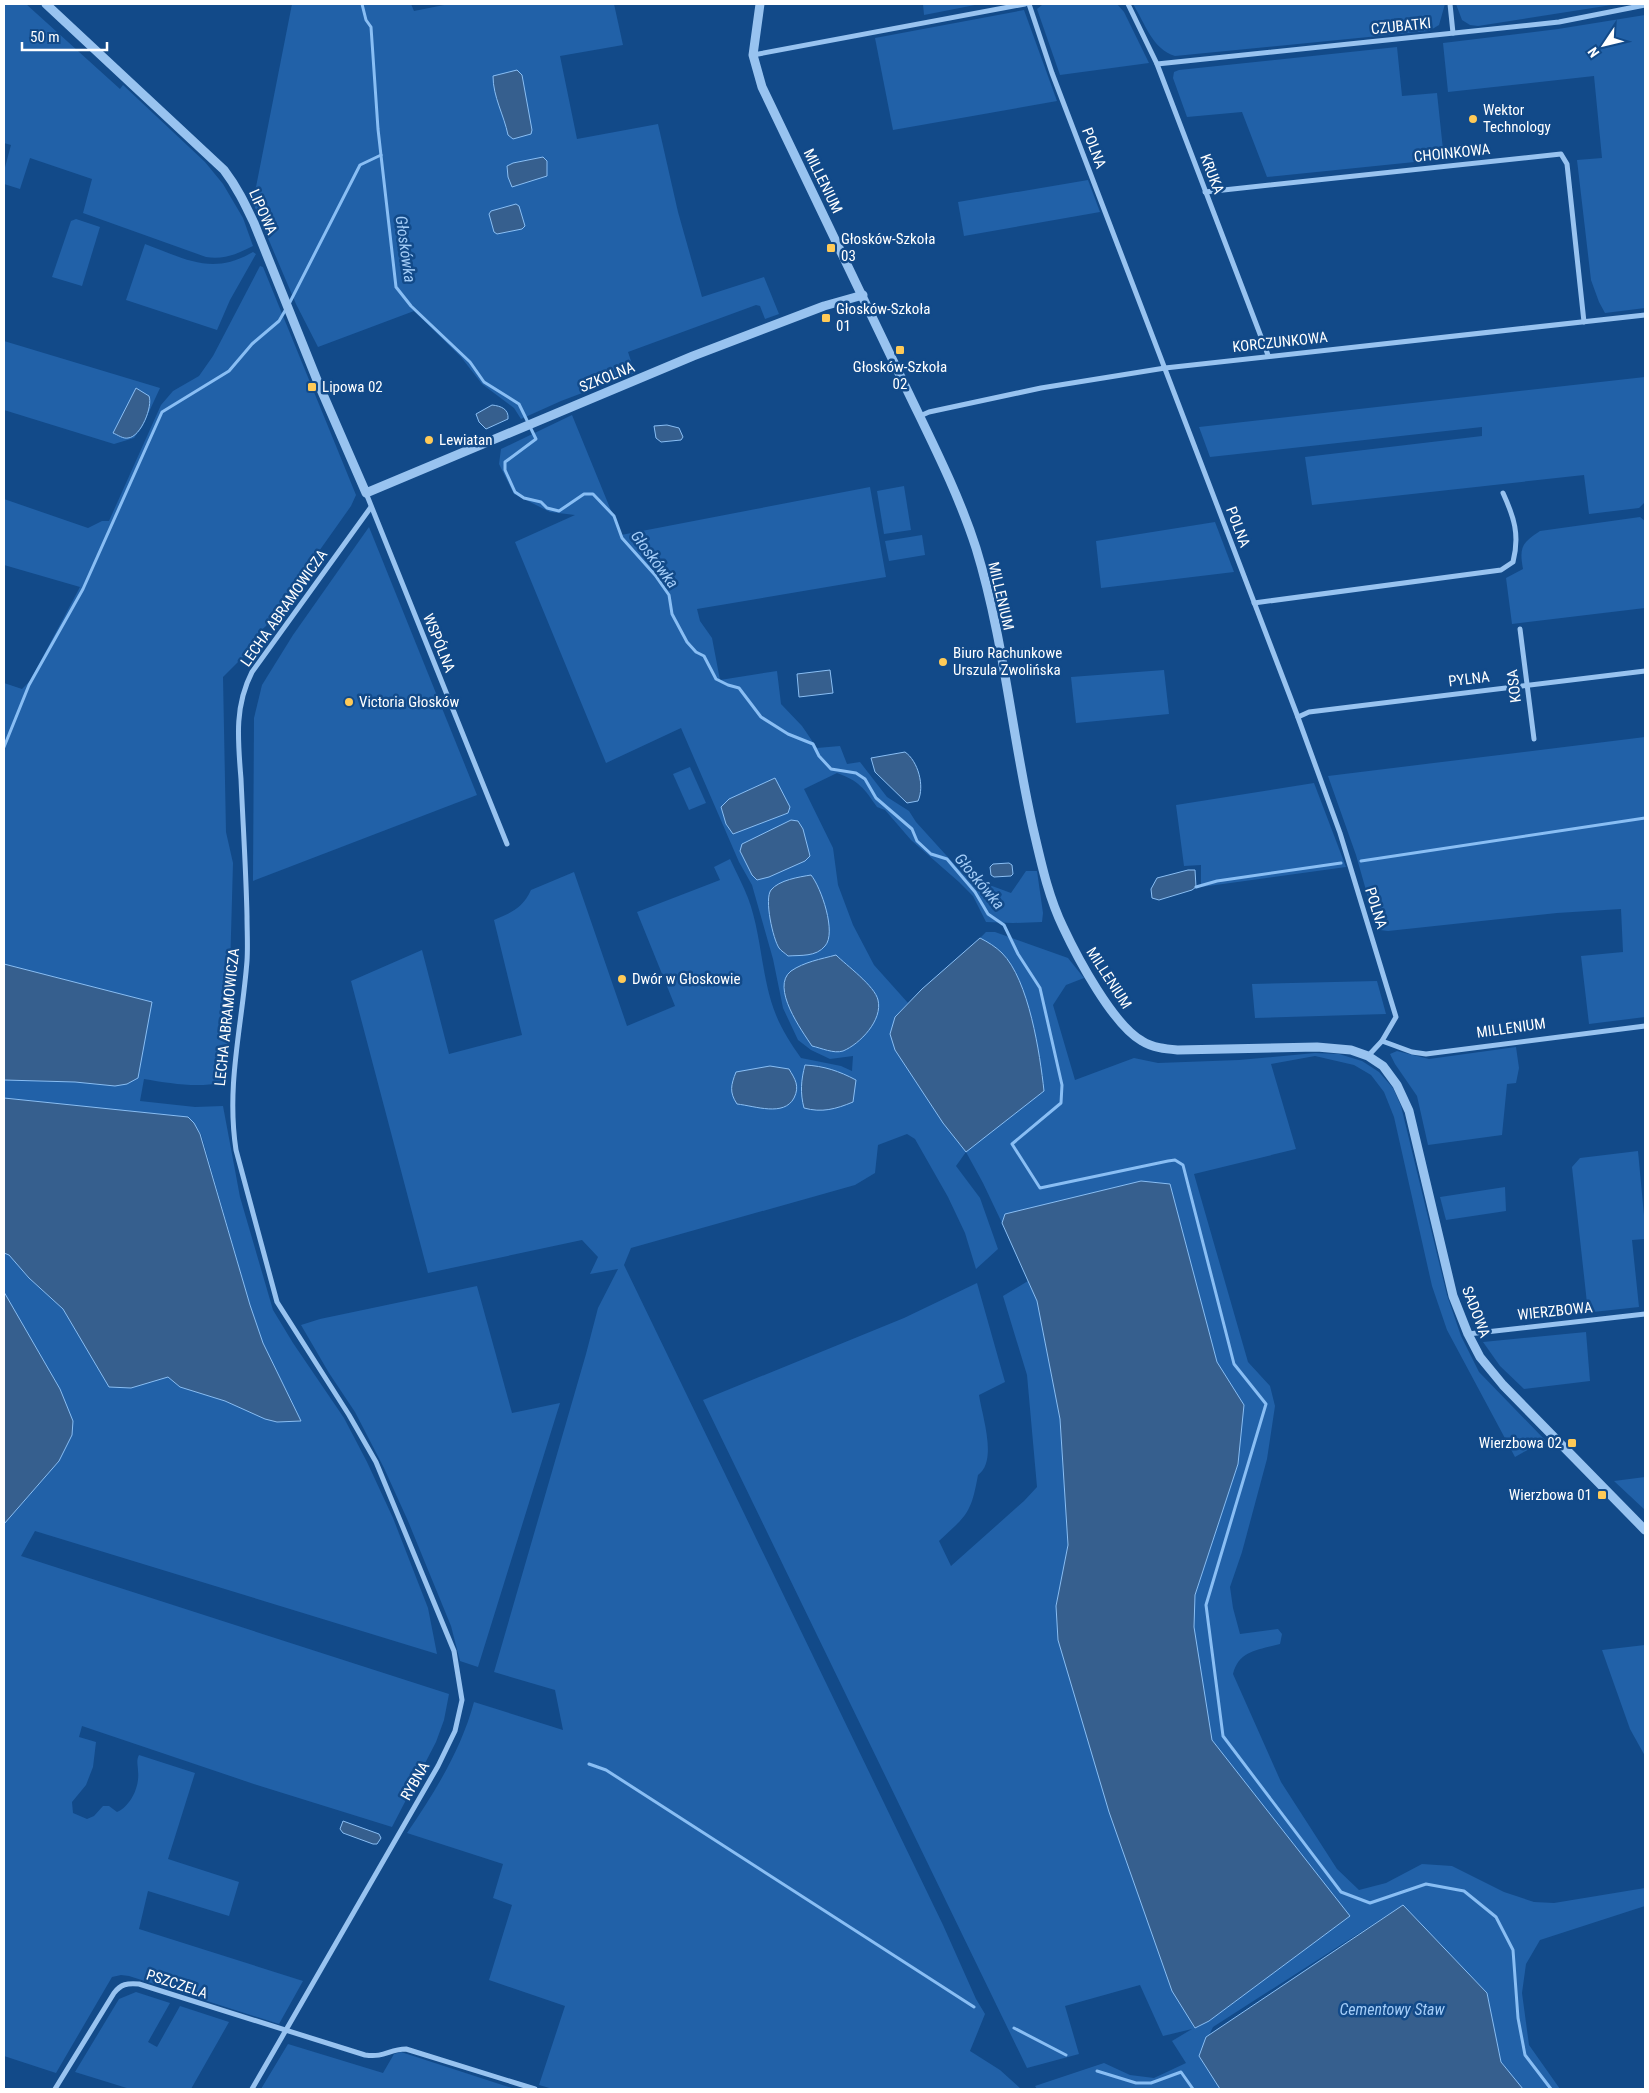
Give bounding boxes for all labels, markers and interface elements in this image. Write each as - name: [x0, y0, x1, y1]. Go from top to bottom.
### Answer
- street label: CZUBATKI: [1370, 14, 1432, 38]
- scale bar: [22, 20, 108, 52]
- north arrow: [1579, 20, 1629, 70]
- text: 50 m: [30, 28, 60, 46]
- text: N: [1584, 44, 1602, 61]
- place label: Wektor Technology: [1483, 101, 1551, 136]
- marker: Wektor Technology: [1467, 113, 1479, 125]
- street label: POLNA: [1078, 125, 1110, 171]
- street label: CHOINKOWA: [1413, 140, 1491, 166]
- street label: MILLENIUM: [800, 146, 846, 216]
- street label: KRUKA: [1196, 151, 1228, 197]
- street label: LIPOWA: [245, 186, 281, 238]
- water label: Głoskówka: [391, 214, 420, 284]
- place label: Głosków-Szkoła 03: [841, 230, 935, 265]
- marker: Głosków-Szkoła 03: [825, 242, 837, 254]
- place label: Głosków-Szkoła 01: [836, 300, 930, 335]
- marker: Głosków-Szkoła 01: [820, 312, 832, 324]
- street label: KORCZUNKOWA: [1231, 328, 1329, 356]
- marker: Głosków-Szkoła 02: [894, 344, 906, 356]
- street label: SZKOLNA: [577, 358, 637, 396]
- place label: Głosków-Szkoła 02: [853, 358, 947, 393]
- place label: Lipowa 02: [322, 378, 383, 396]
- marker: Lipowa 02: [306, 381, 318, 393]
- place label: Lewiatan: [439, 431, 492, 449]
- marker: Lewiatan: [423, 434, 435, 446]
- street label: POLNA: [1222, 504, 1254, 550]
- water label: Głoskówka: [627, 527, 682, 592]
- street label: LECHA ABRAMOWICZA: [237, 546, 331, 670]
- street label: MILLENIUM: [984, 560, 1018, 632]
- street label: WSPÓLNA: [419, 611, 459, 675]
- place label: Biuro Rachunkowe Urszula Zwolińska: [953, 644, 1062, 679]
- marker: Biuro Rachunkowe Urszula Zwolińska: [937, 656, 949, 668]
- street label: PYLNA: [1447, 668, 1491, 690]
- street label: KOSA: [1503, 668, 1525, 704]
- place label: Victoria Głosków: [359, 693, 460, 711]
- marker: Victoria Głosków: [343, 696, 355, 708]
- water label: Głoskówka: [951, 849, 1009, 913]
- street label: POLNA: [1361, 885, 1391, 931]
- street label: MILLENIUM: [1082, 944, 1136, 1012]
- street label: LECHA ABRAMOWICZA: [211, 947, 243, 1087]
- place label: Dwór w Głoskowie: [632, 970, 741, 988]
- marker: Dwór w Głoskowie: [616, 973, 628, 985]
- street label: MILLENIUM: [1475, 1014, 1547, 1042]
- street label: SADOWA: [1458, 1284, 1494, 1341]
- street label: WIERZBOWA: [1517, 1298, 1594, 1324]
- place label: Wierzbowa 02: [1479, 1434, 1562, 1452]
- marker: Wierzbowa 02: [1566, 1437, 1578, 1449]
- place label: Wierzbowa 01: [1509, 1486, 1592, 1504]
- marker: Wierzbowa 01: [1596, 1489, 1608, 1501]
- street label: RYBNA: [397, 1758, 433, 1804]
- street label: PSZCZELA: [144, 1966, 210, 2002]
- water label: Cementowy Staw: [1339, 2000, 1445, 2019]

